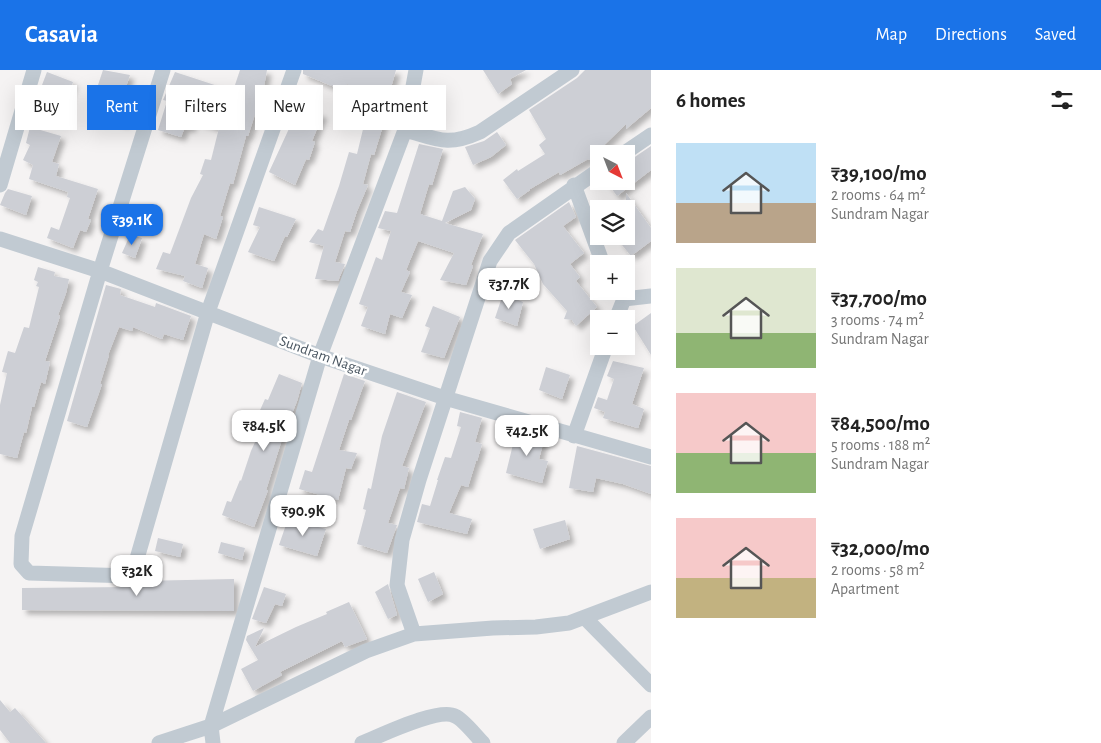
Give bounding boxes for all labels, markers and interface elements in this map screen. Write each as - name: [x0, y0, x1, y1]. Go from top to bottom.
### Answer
- text: Casavia: [25, 23, 98, 47]
- text: Map: [876, 26, 907, 44]
- text: Directions: [935, 26, 1007, 44]
- text: Saved: [1035, 26, 1076, 44]
- chip: Buy: [15, 85, 77, 130]
- chip: Rent: [87, 85, 156, 130]
- chip: Filters: [166, 85, 245, 130]
- chip: New: [255, 85, 323, 130]
- chip: Apartment: [333, 85, 446, 130]
- icon: filters: [1048, 86, 1076, 114]
- text: 6 homes: [676, 90, 746, 111]
- north arrow: [590, 145, 635, 190]
- map controls: [590, 145, 635, 355]
- icon: home: [716, 163, 776, 223]
- text: ₹39,100/mo: [831, 163, 927, 184]
- text: 2 rooms · 64 m²: [831, 187, 926, 203]
- button: layers: [590, 200, 635, 245]
- pin: ₹39.1K: [91, 204, 173, 246]
- text: Sundram Nagar: [831, 206, 929, 222]
- text: ₹39.1K: [112, 212, 152, 228]
- button: +: [590, 255, 635, 300]
- pin: ₹37.7K: [468, 268, 550, 310]
- text: ₹37.7K: [489, 276, 529, 292]
- icon: home: [716, 288, 776, 348]
- text: ₹37,700/mo: [831, 288, 927, 309]
- button: −: [590, 310, 635, 355]
- text: 3 rooms · 74 m²: [831, 312, 924, 328]
- text: Sundram Nagar: [831, 331, 929, 347]
- street label: Sundram Nagar: [277, 333, 369, 379]
- pin: ₹84.5K: [223, 410, 305, 452]
- icon: home: [716, 413, 776, 473]
- text: ₹84,500/mo: [831, 413, 930, 434]
- pin: ₹42.5K: [486, 414, 568, 457]
- text: ₹84.5K: [243, 418, 285, 434]
- text: ₹42.5K: [506, 423, 548, 439]
- text: 5 rooms · 188 m²: [831, 437, 930, 453]
- text: Sundram Nagar: [831, 456, 929, 472]
- pin: ₹90.9K: [262, 494, 344, 537]
- text: ₹90.9K: [281, 503, 325, 519]
- icon: home: [716, 538, 776, 598]
- text: ₹32,000/mo: [831, 538, 930, 559]
- pin: ₹32K: [107, 554, 167, 597]
- text: 2 rooms · 58 m²: [831, 562, 925, 578]
- text: ₹32K: [122, 563, 152, 579]
- text: Apartment: [831, 581, 899, 597]

